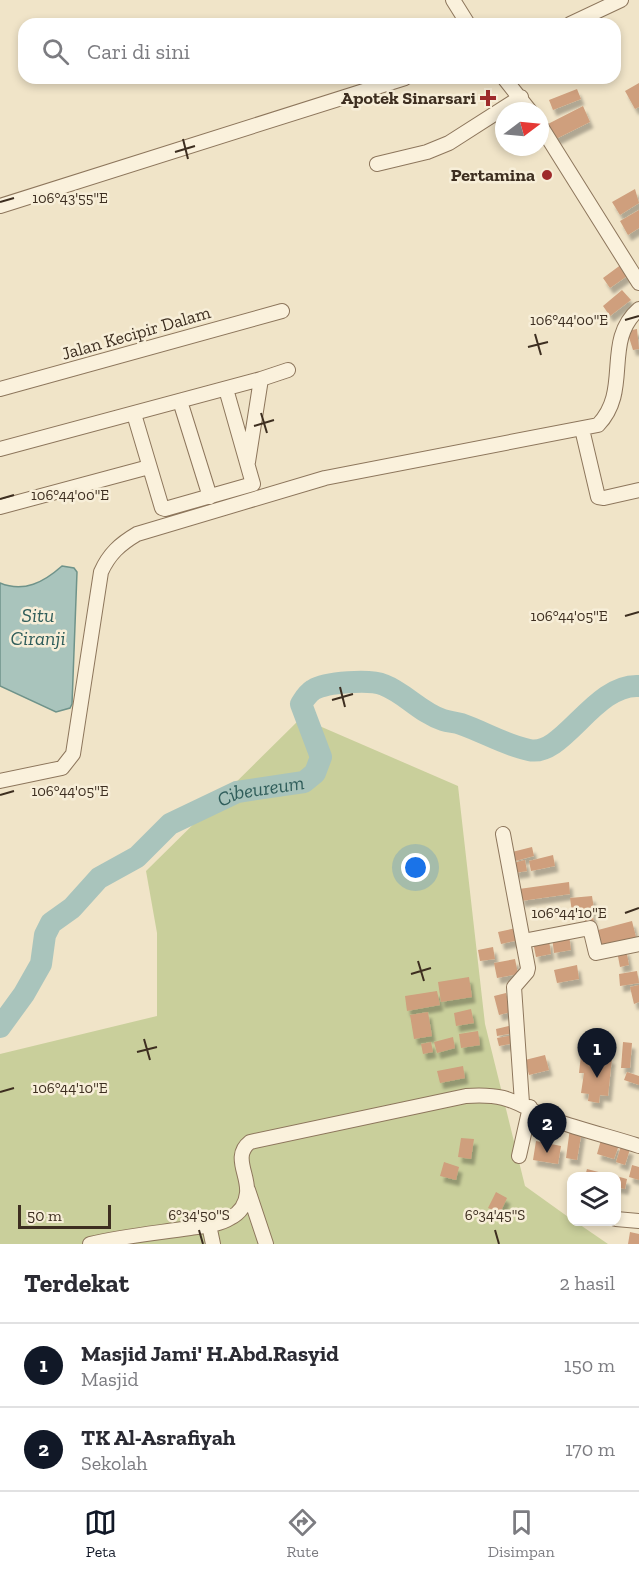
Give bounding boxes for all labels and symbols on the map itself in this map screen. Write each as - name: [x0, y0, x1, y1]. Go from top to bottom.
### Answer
- place label: Apotek Sinarsari: [341, 87, 477, 109]
- marker: Apotek Sinarsari: [481, 91, 495, 105]
- north arrow: [495, 102, 549, 156]
- place label: Pertamina: [451, 164, 535, 186]
- marker: Pertamina: [540, 168, 554, 182]
- text: 106°43'55"E: [32, 189, 108, 207]
- street label: Jalan Kecipir Dalam: [59, 301, 213, 365]
- text: 106°44'00"E: [530, 311, 608, 329]
- text: 106°44'00"E: [31, 486, 109, 504]
- water label: Situ Ciranji: [10, 603, 66, 650]
- text: 106°44'05"E: [530, 607, 608, 625]
- water label: Cibeureum: [213, 770, 306, 812]
- text: 106°44'05"E: [31, 782, 109, 800]
- your location: [401, 853, 430, 882]
- text: 106°44'10"E: [531, 904, 607, 922]
- pin: 1: [578, 1028, 616, 1078]
- text: 106°44'10"E: [32, 1079, 108, 1097]
- pin: 2: [528, 1104, 566, 1153]
- scale bar: [18, 1202, 111, 1230]
- text: 6°34'50"S: [168, 1206, 230, 1224]
- text: 6°34'45"S: [465, 1206, 525, 1224]

